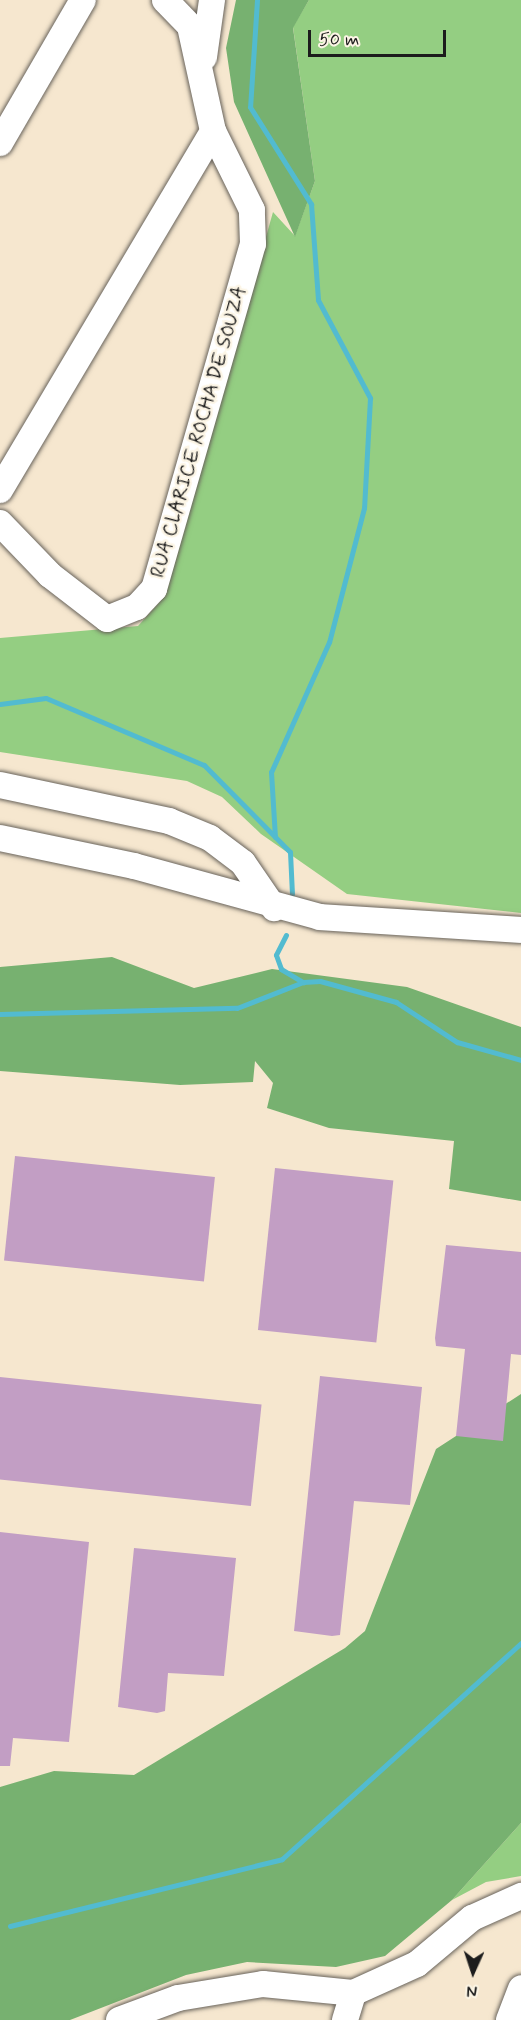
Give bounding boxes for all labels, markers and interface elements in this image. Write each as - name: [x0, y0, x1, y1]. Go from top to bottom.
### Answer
- scale bar: [311, 18, 449, 56]
- text: 50 m: [319, 28, 359, 52]
- street label: RUA CLARICE ROCHA DE SOUZA: [146, 286, 252, 578]
- north arrow: [443, 1942, 503, 2002]
- text: N: [466, 1980, 478, 2001]

